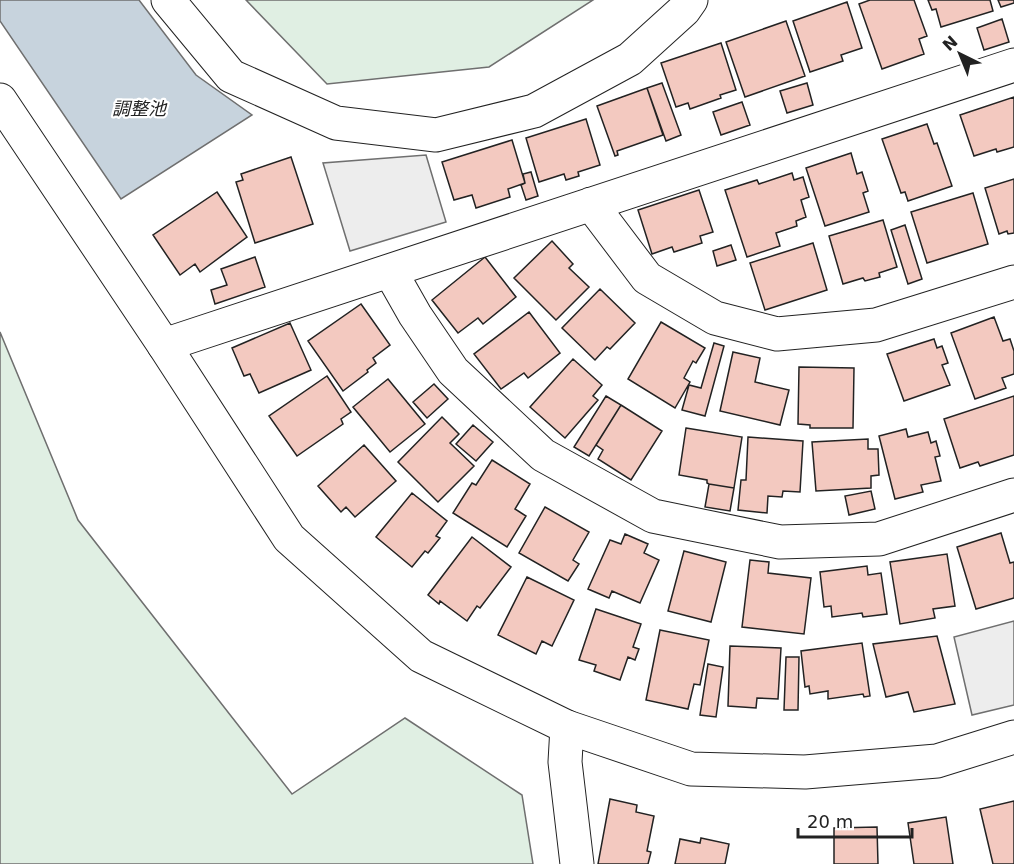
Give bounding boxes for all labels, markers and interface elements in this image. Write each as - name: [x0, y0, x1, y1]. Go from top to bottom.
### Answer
- north arrow: [930, 24, 990, 84]
- text: N: [939, 32, 961, 55]
- water label: 調整池: [112, 98, 168, 119]
- scale bar: [798, 801, 912, 839]
- text: 20 m: [807, 811, 853, 832]

